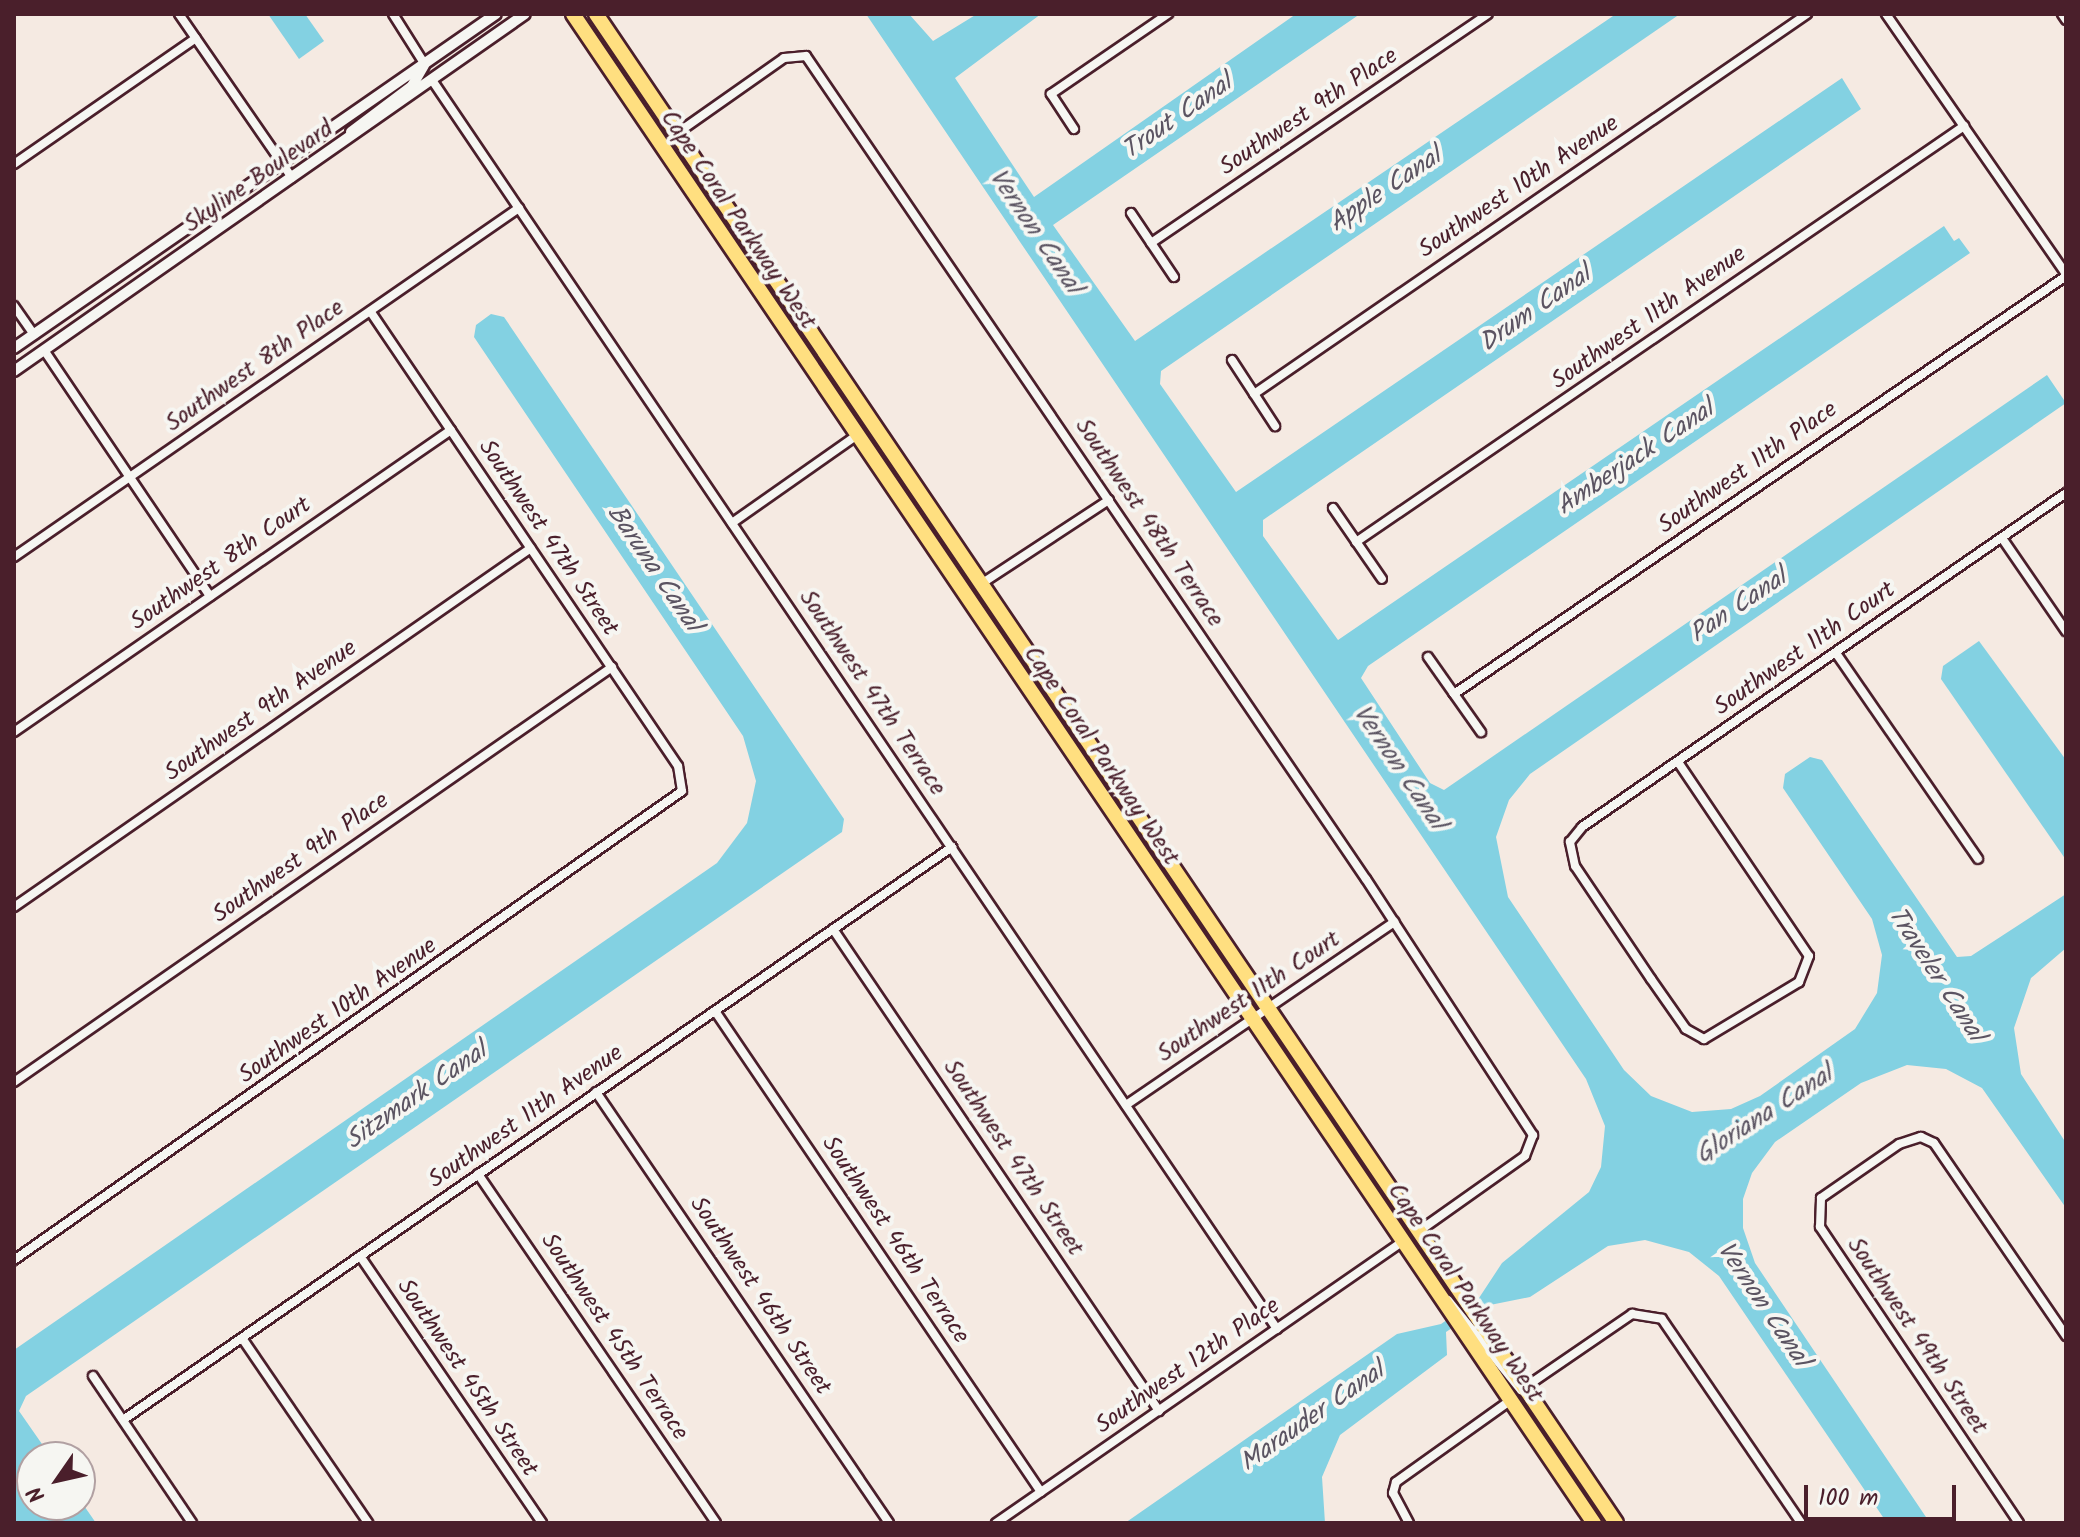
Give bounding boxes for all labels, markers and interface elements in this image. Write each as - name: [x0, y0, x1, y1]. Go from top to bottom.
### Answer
- street label: Southwest 9th Place: [1215, 42, 1403, 182]
- water label: Trout Canal: [1117, 69, 1239, 167]
- street label: Cape Coral Parkway West: [654, 105, 822, 335]
- street label: Southwest 10th Avenue: [1413, 109, 1625, 265]
- street label: Skyline Boulevard: [179, 115, 339, 239]
- water label: Apple Canal: [1324, 142, 1448, 240]
- water label: Vernon Canal: [981, 163, 1087, 301]
- street label: Southwest 11th Avenue: [1546, 240, 1752, 396]
- water label: Drum Canal: [1474, 260, 1598, 360]
- street label: Southwest 8th Place: [160, 294, 350, 438]
- water label: Amberjack Canal: [1551, 395, 1721, 523]
- street label: Southwest 11th Place: [1653, 395, 1843, 541]
- street label: Southwest 48th Terrace: [1069, 413, 1229, 633]
- street label: Southwest 47th Street: [472, 434, 624, 642]
- street label: Southwest 8th Court: [125, 491, 317, 637]
- water label: Baruna Canal: [599, 500, 707, 638]
- water label: Pan Canal: [1684, 563, 1794, 651]
- street label: Southwest 11th Court: [1709, 576, 1901, 722]
- street label: Southwest 47th Terrace: [792, 585, 952, 801]
- street label: Southwest 9th Avenue: [160, 634, 362, 788]
- street label: Cape Coral Parkway West: [1017, 641, 1185, 871]
- water label: Vernon Canal: [1345, 699, 1451, 837]
- street label: Southwest 9th Place: [207, 786, 395, 930]
- water label: Traveler Canal: [1880, 902, 1990, 1048]
- street label: Southwest 11th Court: [1152, 925, 1346, 1069]
- street label: Southwest 10th Avenue: [233, 932, 443, 1090]
- water label: Sitzmark Canal: [340, 1037, 494, 1157]
- street label: Southwest 11th Avenue: [423, 1039, 629, 1195]
- street label: Southwest 47th Street: [937, 1054, 1089, 1262]
- water label: Gloriana Canal: [1690, 1060, 1840, 1172]
- street label: Southwest 46th Terrace: [815, 1131, 975, 1349]
- street label: Cape Coral Parkway West: [1381, 1178, 1549, 1408]
- street label: Southwest 46th Street: [683, 1192, 837, 1400]
- street label: Southwest 45th Terrace: [534, 1228, 694, 1446]
- street label: Southwest 49th Street: [1840, 1232, 1994, 1440]
- water label: Vernon Canal: [1709, 1236, 1815, 1374]
- street label: Southwest 45th Street: [390, 1274, 544, 1482]
- street label: Southwest 12th Place: [1090, 1292, 1286, 1440]
- water label: Marauder Canal: [1234, 1356, 1392, 1480]
- north arrow: [16, 1441, 96, 1521]
- scale bar: [1808, 1469, 1960, 1519]
- text: N: [19, 1478, 56, 1509]
- text: 100 m: [1818, 1479, 1878, 1518]

